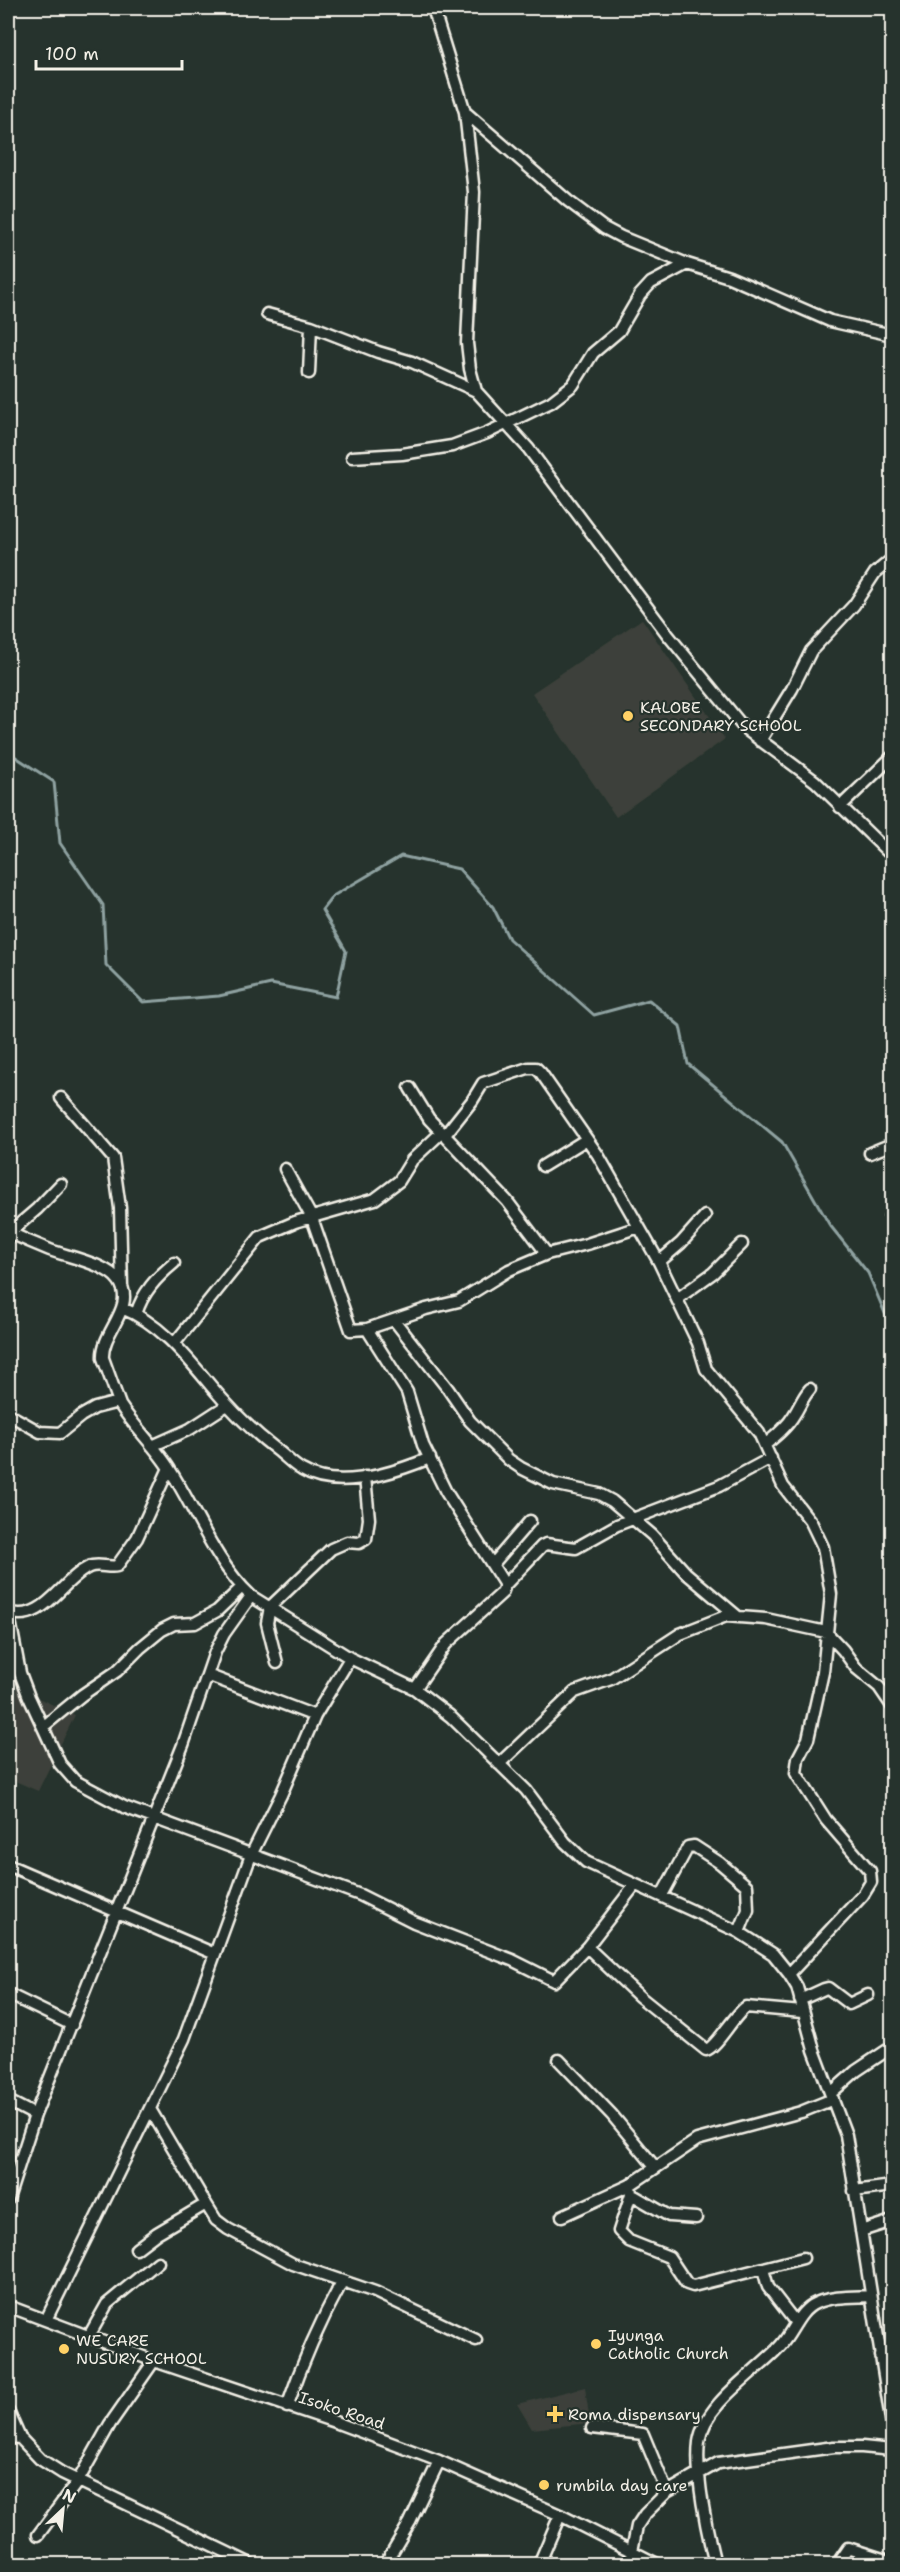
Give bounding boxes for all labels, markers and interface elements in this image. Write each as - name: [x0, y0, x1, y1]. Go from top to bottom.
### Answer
- scale bar: [36, 33, 182, 71]
- text: 100 m: [45, 42, 99, 66]
- place label: KALOBE SECONDARY SCHOOL: [640, 697, 802, 736]
- marker: KALOBE SECONDARY SCHOOL: [621, 709, 635, 723]
- place label: Iyunga Catholic Church: [608, 2325, 729, 2364]
- place label: WE CARE NUSURY SCHOOL: [76, 2330, 207, 2369]
- marker: Iyunga Catholic Church: [589, 2337, 603, 2351]
- marker: WE CARE NUSURY SCHOOL: [57, 2342, 71, 2356]
- street label: Isoko Road: [296, 2387, 388, 2434]
- place label: Roma dispensary: [568, 2404, 701, 2425]
- marker: Roma dispensary: [546, 2405, 564, 2423]
- place label: rumbila day care: [556, 2475, 688, 2496]
- marker: rumbila day care: [537, 2478, 551, 2492]
- north arrow: [33, 2479, 93, 2539]
- text: N: [59, 2484, 80, 2508]

